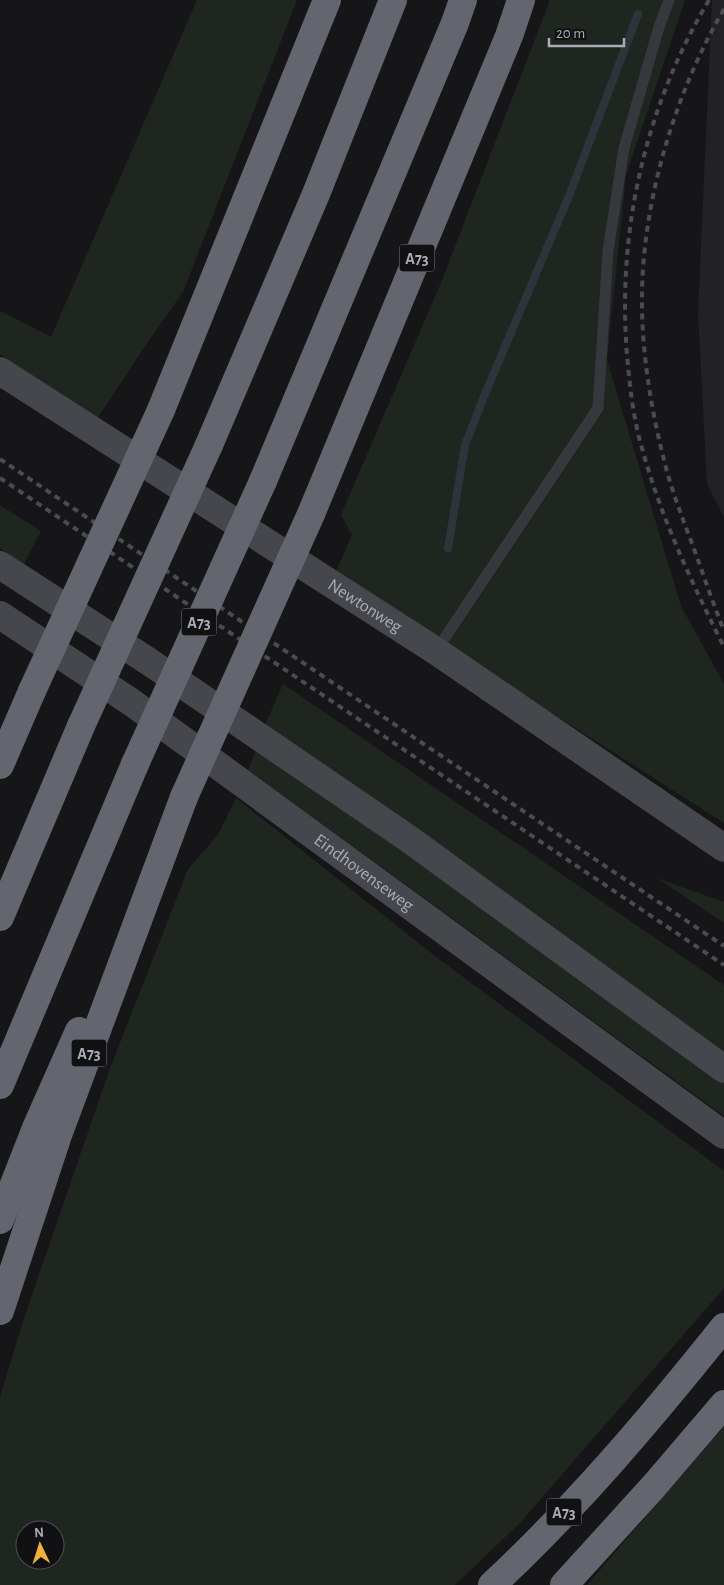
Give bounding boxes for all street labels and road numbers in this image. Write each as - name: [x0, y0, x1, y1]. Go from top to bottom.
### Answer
- road number: A73: [400, 244, 434, 272]
- street label: Newtonweg: [324, 576, 405, 637]
- road number: A73: [182, 608, 216, 636]
- street label: Eindhovenseweg: [310, 831, 417, 915]
- road number: A73: [72, 1040, 106, 1066]
- road number: A73: [546, 1498, 582, 1525]

